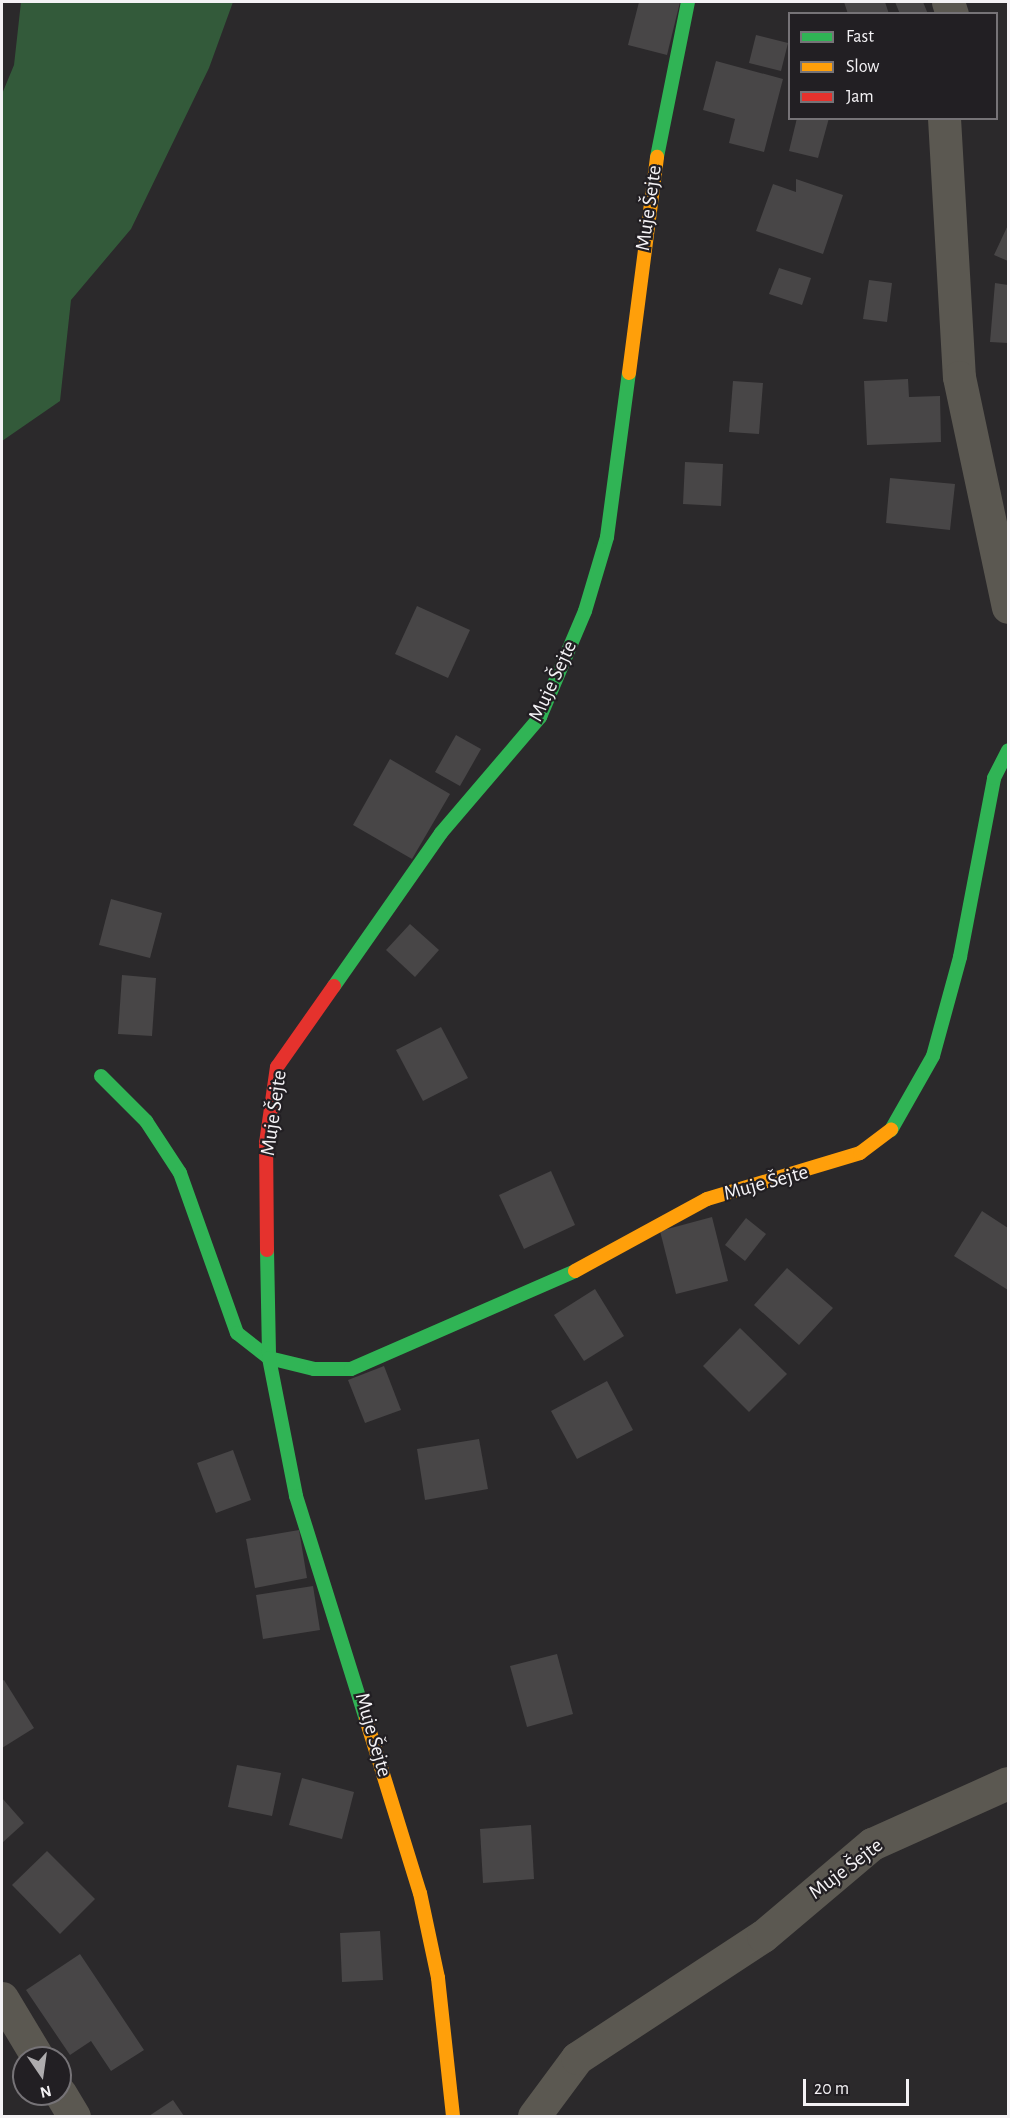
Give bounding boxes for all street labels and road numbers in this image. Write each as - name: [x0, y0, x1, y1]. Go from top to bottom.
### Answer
- street label: Muje Šejte: [631, 163, 667, 253]
- street label: Muje Šejte: [523, 637, 583, 725]
- street label: Muje Šejte: [256, 1068, 292, 1158]
- street label: Muje Šejte: [721, 1160, 811, 1206]
- street label: Muje Šejte: [349, 1690, 397, 1780]
- street label: Muje Šejte: [804, 1833, 888, 1905]

